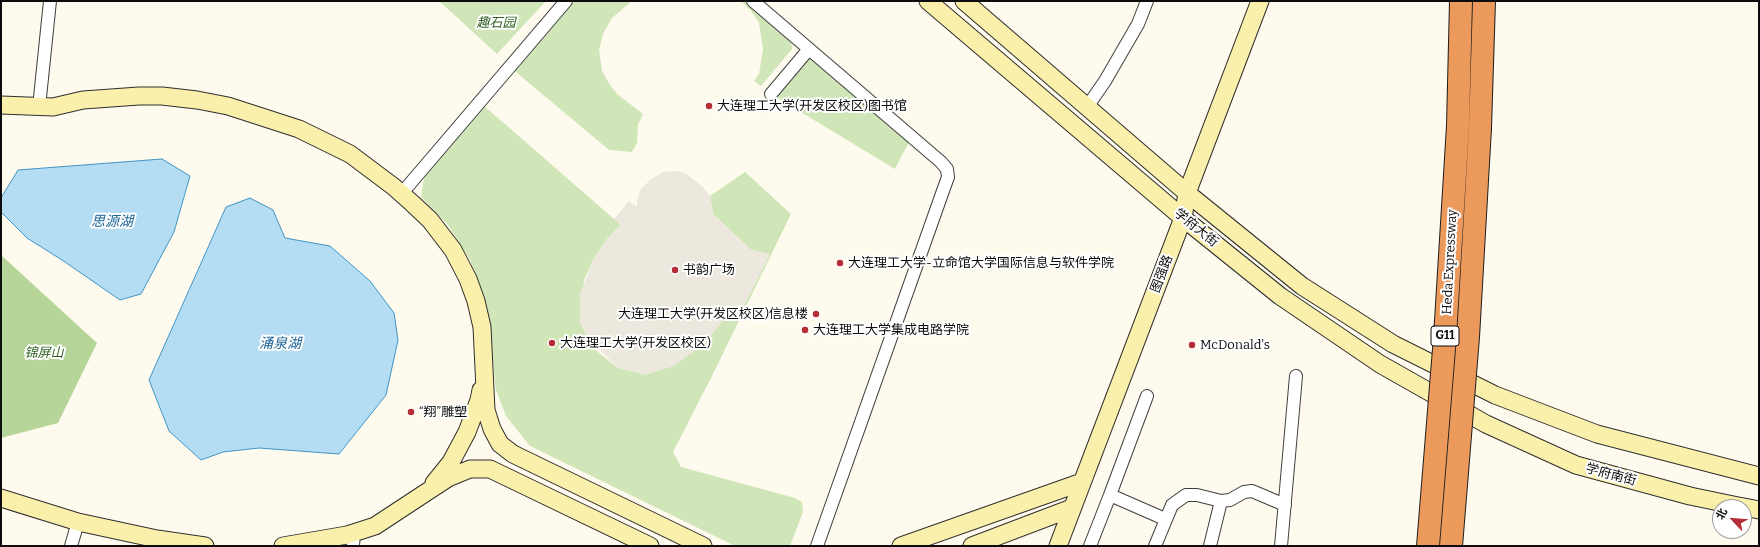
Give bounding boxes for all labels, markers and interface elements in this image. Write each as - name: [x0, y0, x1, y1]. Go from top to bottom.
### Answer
- park label: 趣石园: [477, 15, 515, 31]
- place label: 大连理工大学(开发区校区)图书馆: [717, 98, 907, 114]
- marker: 大连理工大学(开发区校区)图书馆: [704, 101, 714, 111]
- street label: 学府大街: [1171, 206, 1221, 250]
- street label: Heda Expressway: [1439, 209, 1461, 315]
- water label: 思源湖: [91, 214, 133, 230]
- street label: 图强路: [1148, 253, 1176, 295]
- place label: 大连理工大学-立命馆大学国际信息与软件学院: [848, 255, 1114, 271]
- marker: 大连理工大学-立命馆大学国际信息与软件学院: [835, 258, 845, 268]
- place label: 书韵广场: [683, 262, 735, 278]
- marker: 书韵广场: [670, 265, 680, 275]
- place label: 大连理工大学(开发区校区)信息楼: [618, 306, 808, 322]
- marker: 大连理工大学(开发区校区)信息楼: [811, 309, 821, 319]
- place label: 大连理工大学集成电路学院: [813, 322, 969, 338]
- marker: 大连理工大学集成电路学院: [800, 325, 810, 335]
- road number: G11: [1431, 326, 1459, 346]
- place label: 大连理工大学(开发区校区): [560, 335, 711, 351]
- water label: 涌泉湖: [259, 336, 301, 352]
- place label: McDonald's: [1200, 337, 1270, 353]
- marker: 大连理工大学(开发区校区): [547, 338, 557, 348]
- marker: McDonald's: [1187, 340, 1197, 350]
- park label: 锦屏山: [25, 345, 63, 361]
- place label: “翔”雕塑: [419, 404, 467, 420]
- marker: “翔”雕塑: [406, 407, 416, 417]
- street label: 学府南街: [1584, 461, 1638, 489]
- north arrow: [1712, 499, 1752, 539]
- text: 北: [1713, 506, 1730, 522]

